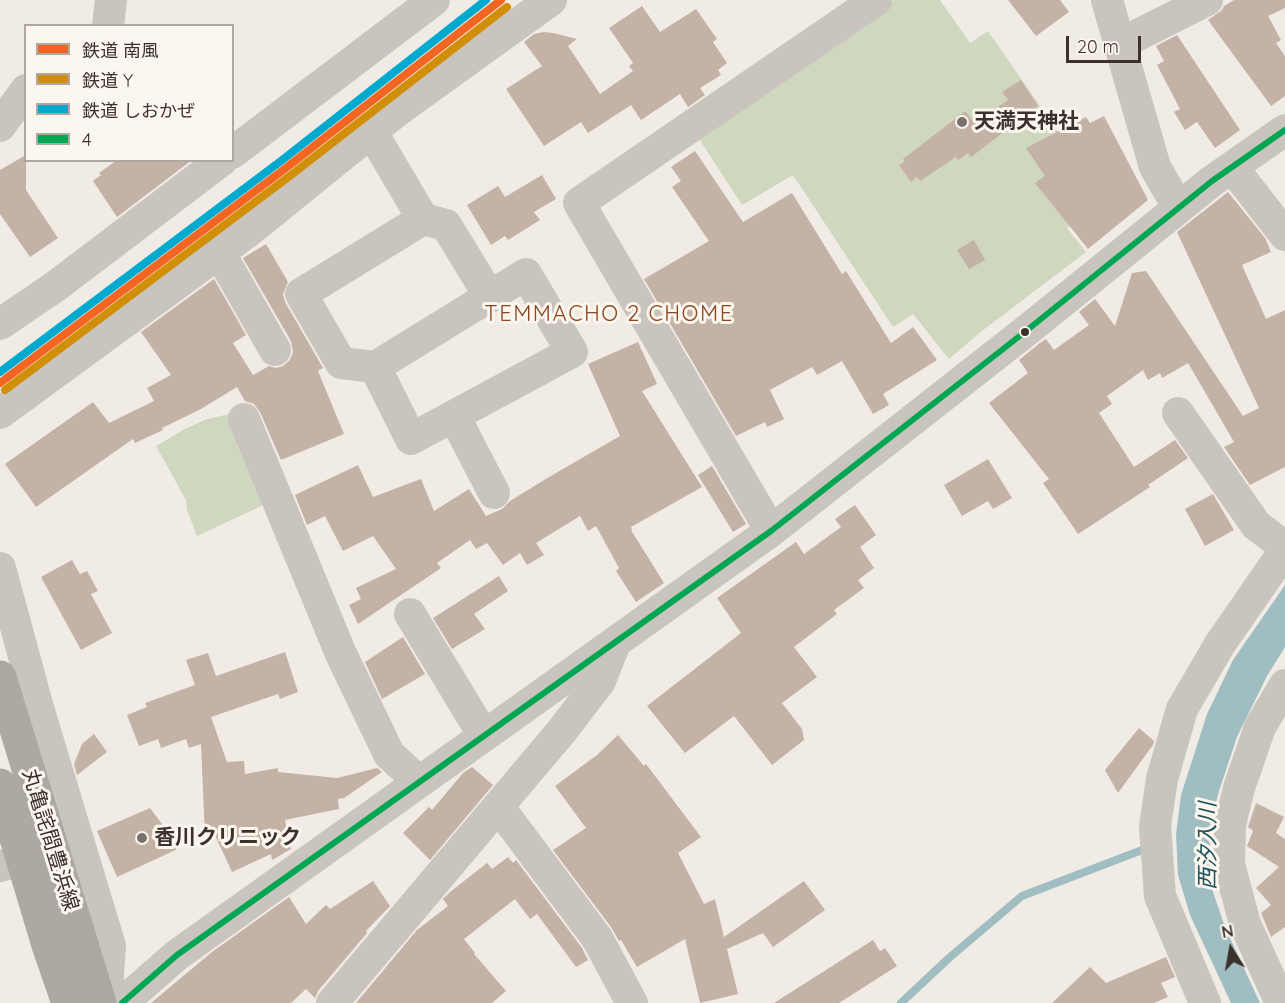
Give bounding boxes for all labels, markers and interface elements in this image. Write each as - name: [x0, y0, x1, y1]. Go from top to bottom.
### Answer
- legend: [24, 24, 234, 162]
- scale bar: [1069, 24, 1144, 62]
- text: 20 m: [1077, 35, 1119, 58]
- text: 鉄道 南風: [82, 39, 159, 62]
- text: 鉄道 Y: [82, 69, 133, 92]
- text: 鉄道 しおかぜ: [82, 99, 195, 122]
- place label: 天満天神社: [974, 109, 1079, 135]
- marker: 天満天神社: [955, 115, 969, 129]
- text: 4: [82, 128, 92, 151]
- district label: TEMMACHO 2 CHOME: [484, 301, 734, 327]
- unlabelled marker: [1019, 326, 1031, 338]
- street label: 丸亀詫間豊浜線: [16, 766, 84, 914]
- water label: 西汐入川: [1195, 802, 1221, 890]
- place label: 香川クリニック: [154, 825, 301, 851]
- marker: 香川クリニック: [135, 831, 149, 845]
- north arrow: [1201, 919, 1261, 979]
- text: N: [1220, 920, 1235, 942]

